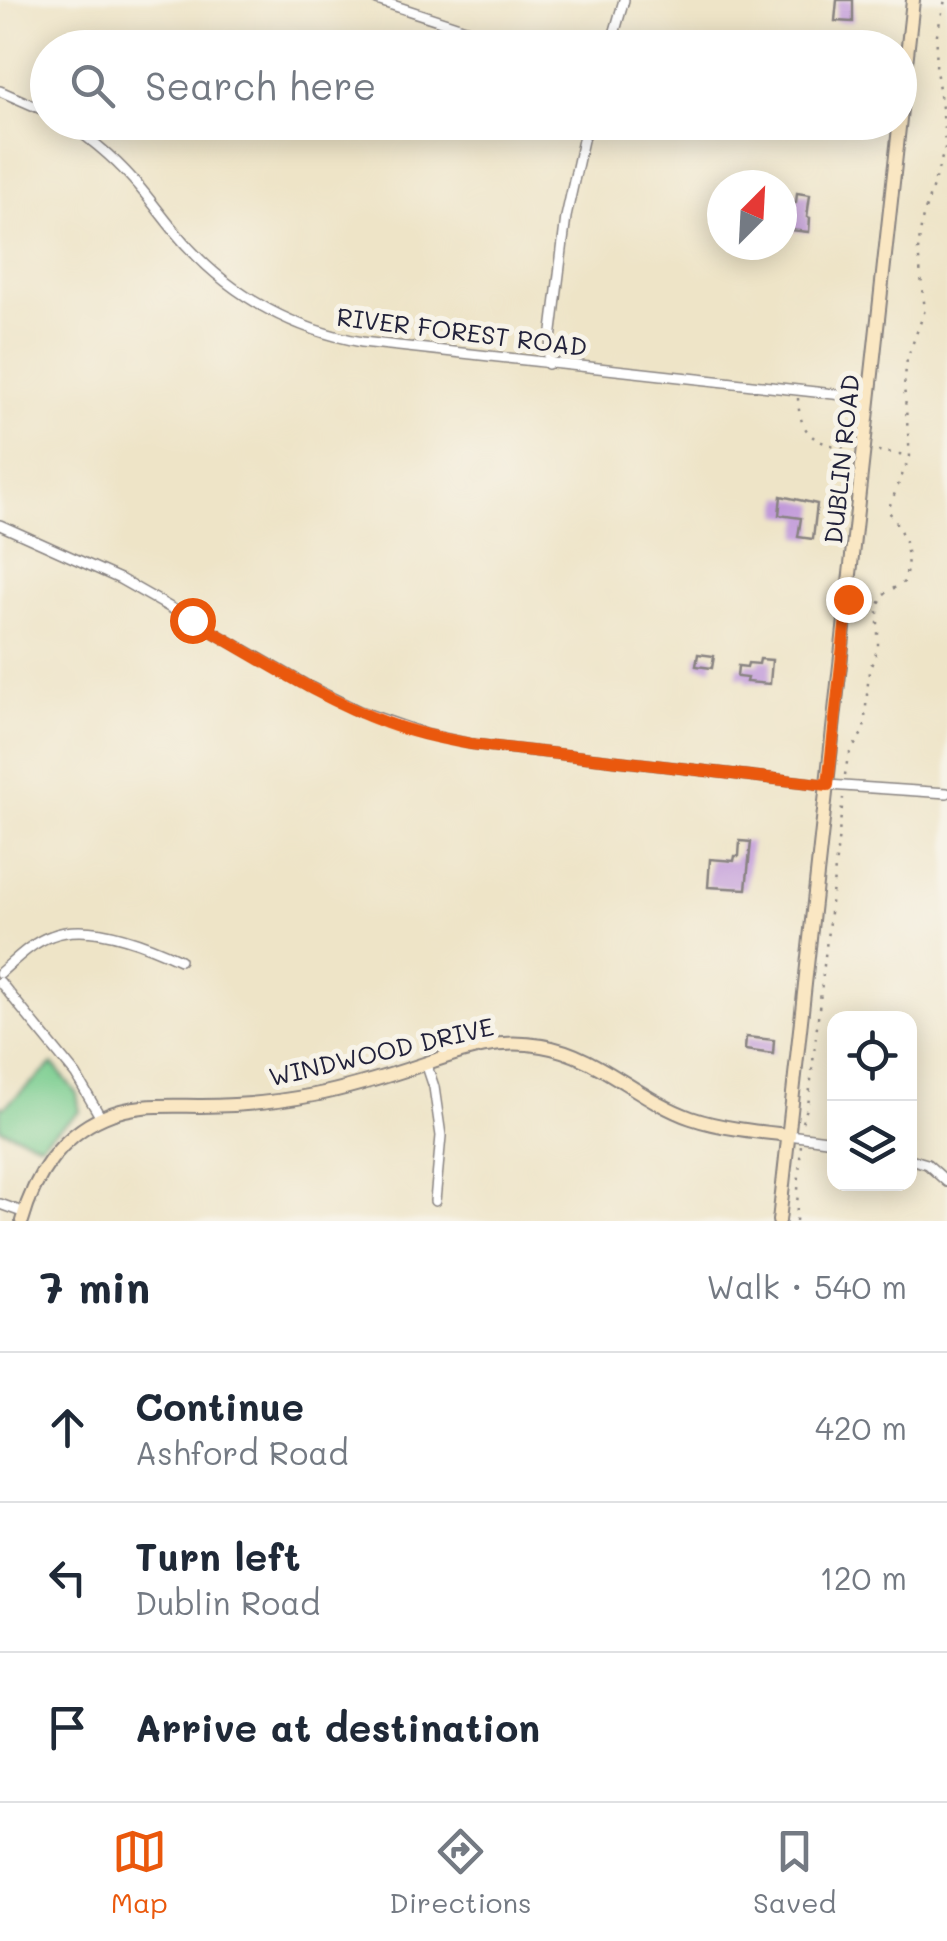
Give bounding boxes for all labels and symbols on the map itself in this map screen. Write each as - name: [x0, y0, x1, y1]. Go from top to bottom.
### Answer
- north arrow: [707, 170, 797, 260]
- street label: RIVER FOREST ROAD: [335, 300, 589, 362]
- street label: DUBLIN ROAD: [816, 373, 866, 545]
- route end: [826, 577, 872, 623]
- route start: [170, 598, 216, 644]
- street label: WINDWOOD DRIVE: [265, 1010, 497, 1092]

